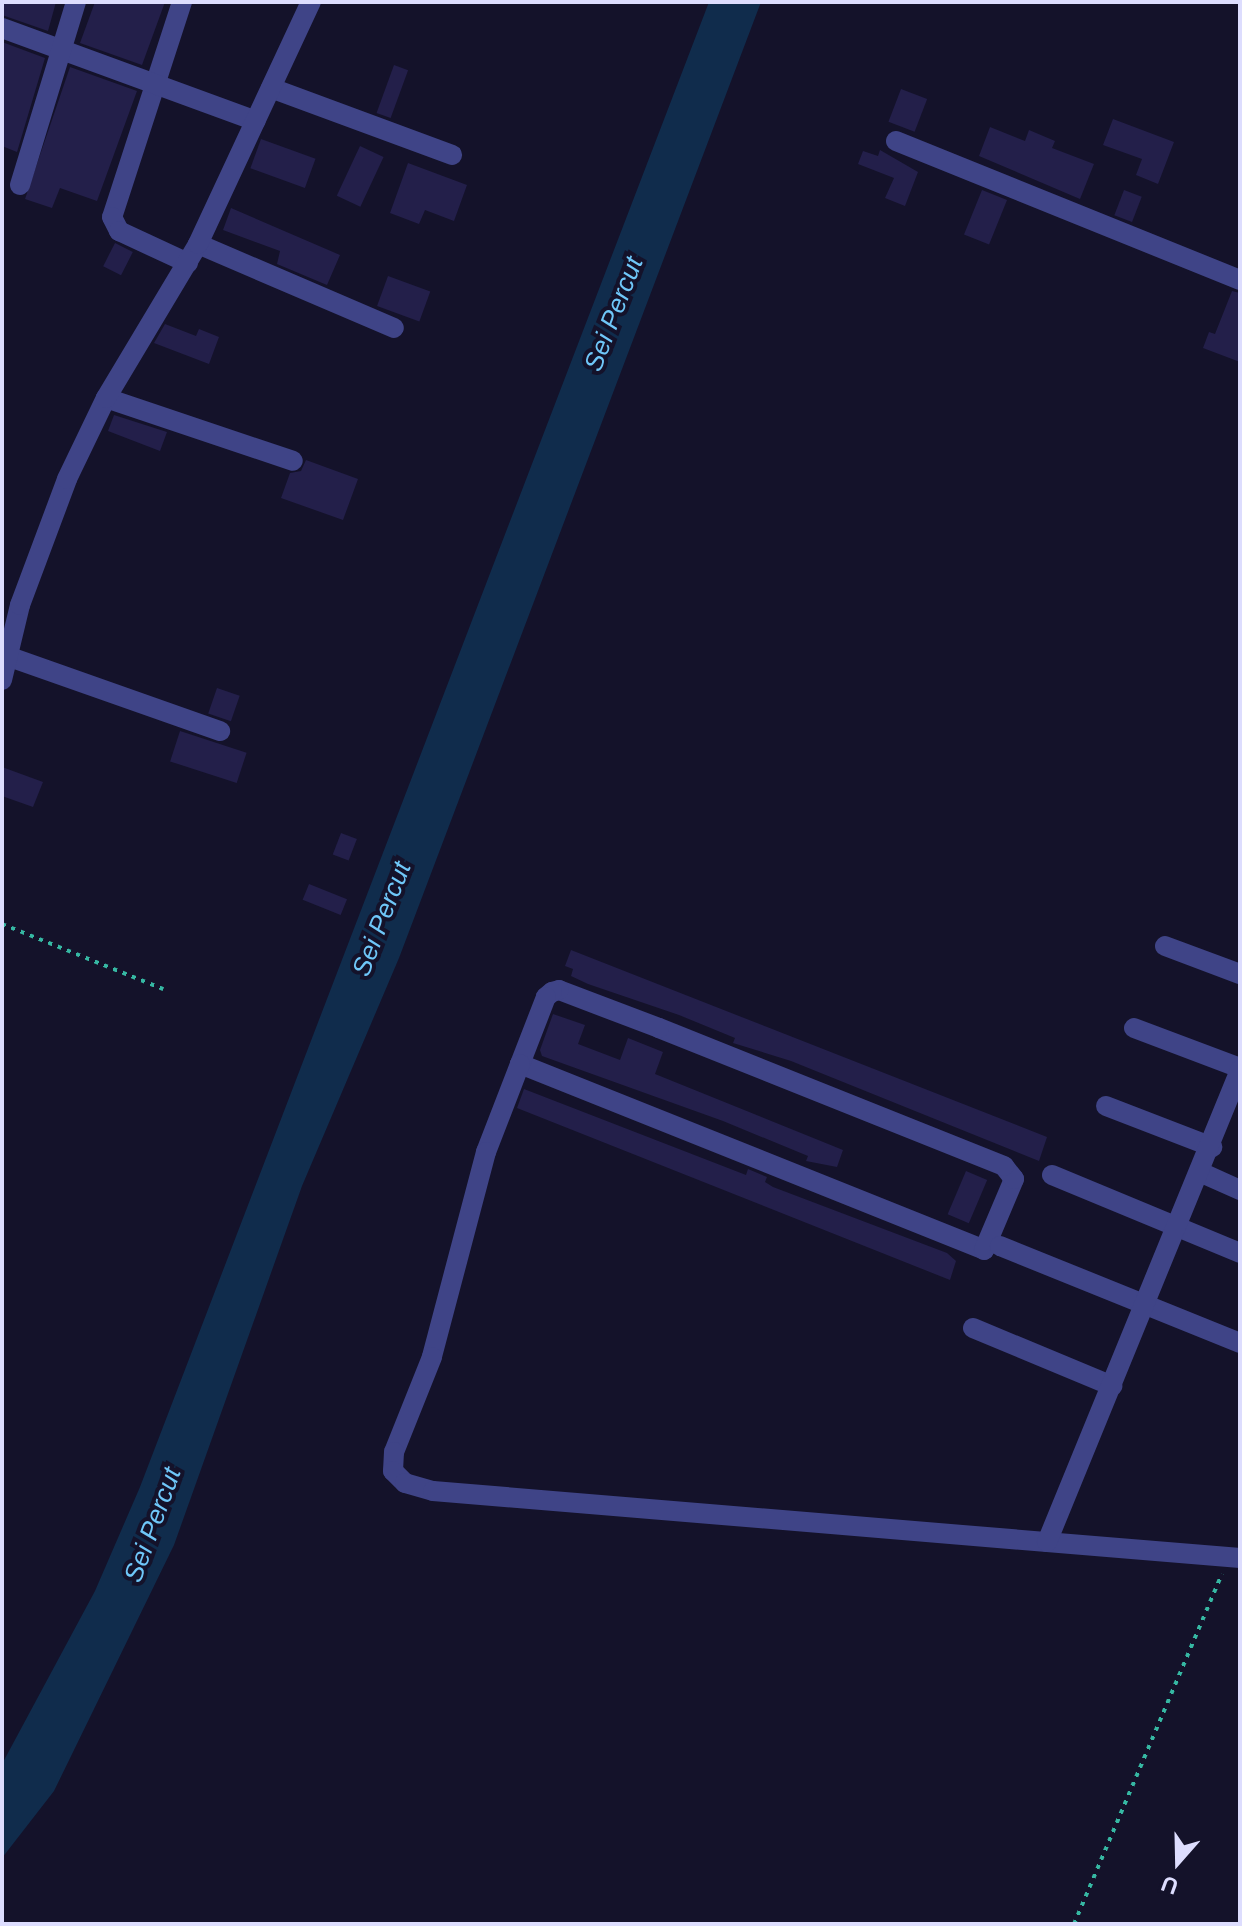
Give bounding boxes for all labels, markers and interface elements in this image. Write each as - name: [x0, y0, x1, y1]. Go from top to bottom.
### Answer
- water label: Sei Percut: [578, 252, 650, 376]
- water label: Sei Percut: [346, 857, 418, 981]
- water label: Sei Percut: [118, 1463, 188, 1587]
- north arrow: [1138, 1822, 1218, 1902]
- text: U: [1158, 1871, 1181, 1899]

